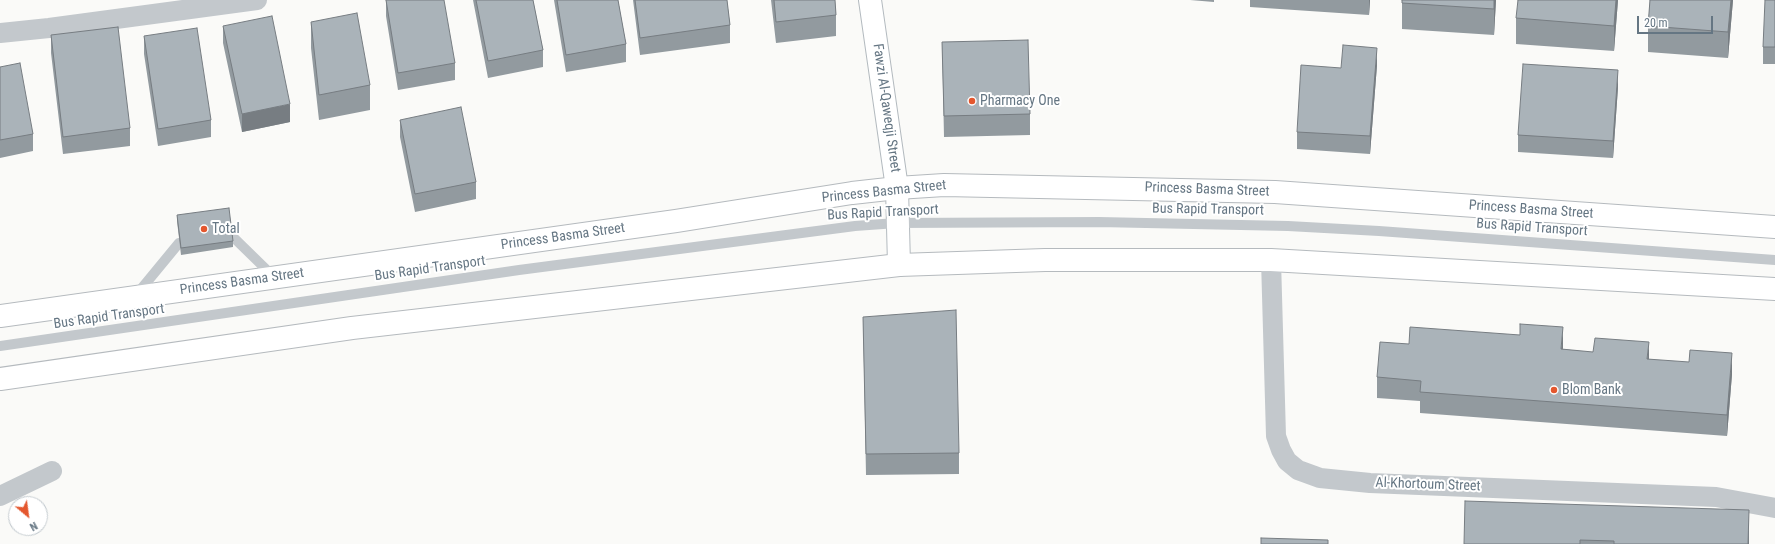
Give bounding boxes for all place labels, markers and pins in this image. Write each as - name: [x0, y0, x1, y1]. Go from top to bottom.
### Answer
- place label: Pharmacy One: [980, 93, 1060, 109]
- marker: Pharmacy One: [967, 96, 977, 106]
- place label: Total: [212, 221, 240, 237]
- marker: Total: [199, 224, 209, 234]
- place label: Blom Bank: [1562, 382, 1621, 398]
- marker: Blom Bank: [1549, 385, 1559, 395]

